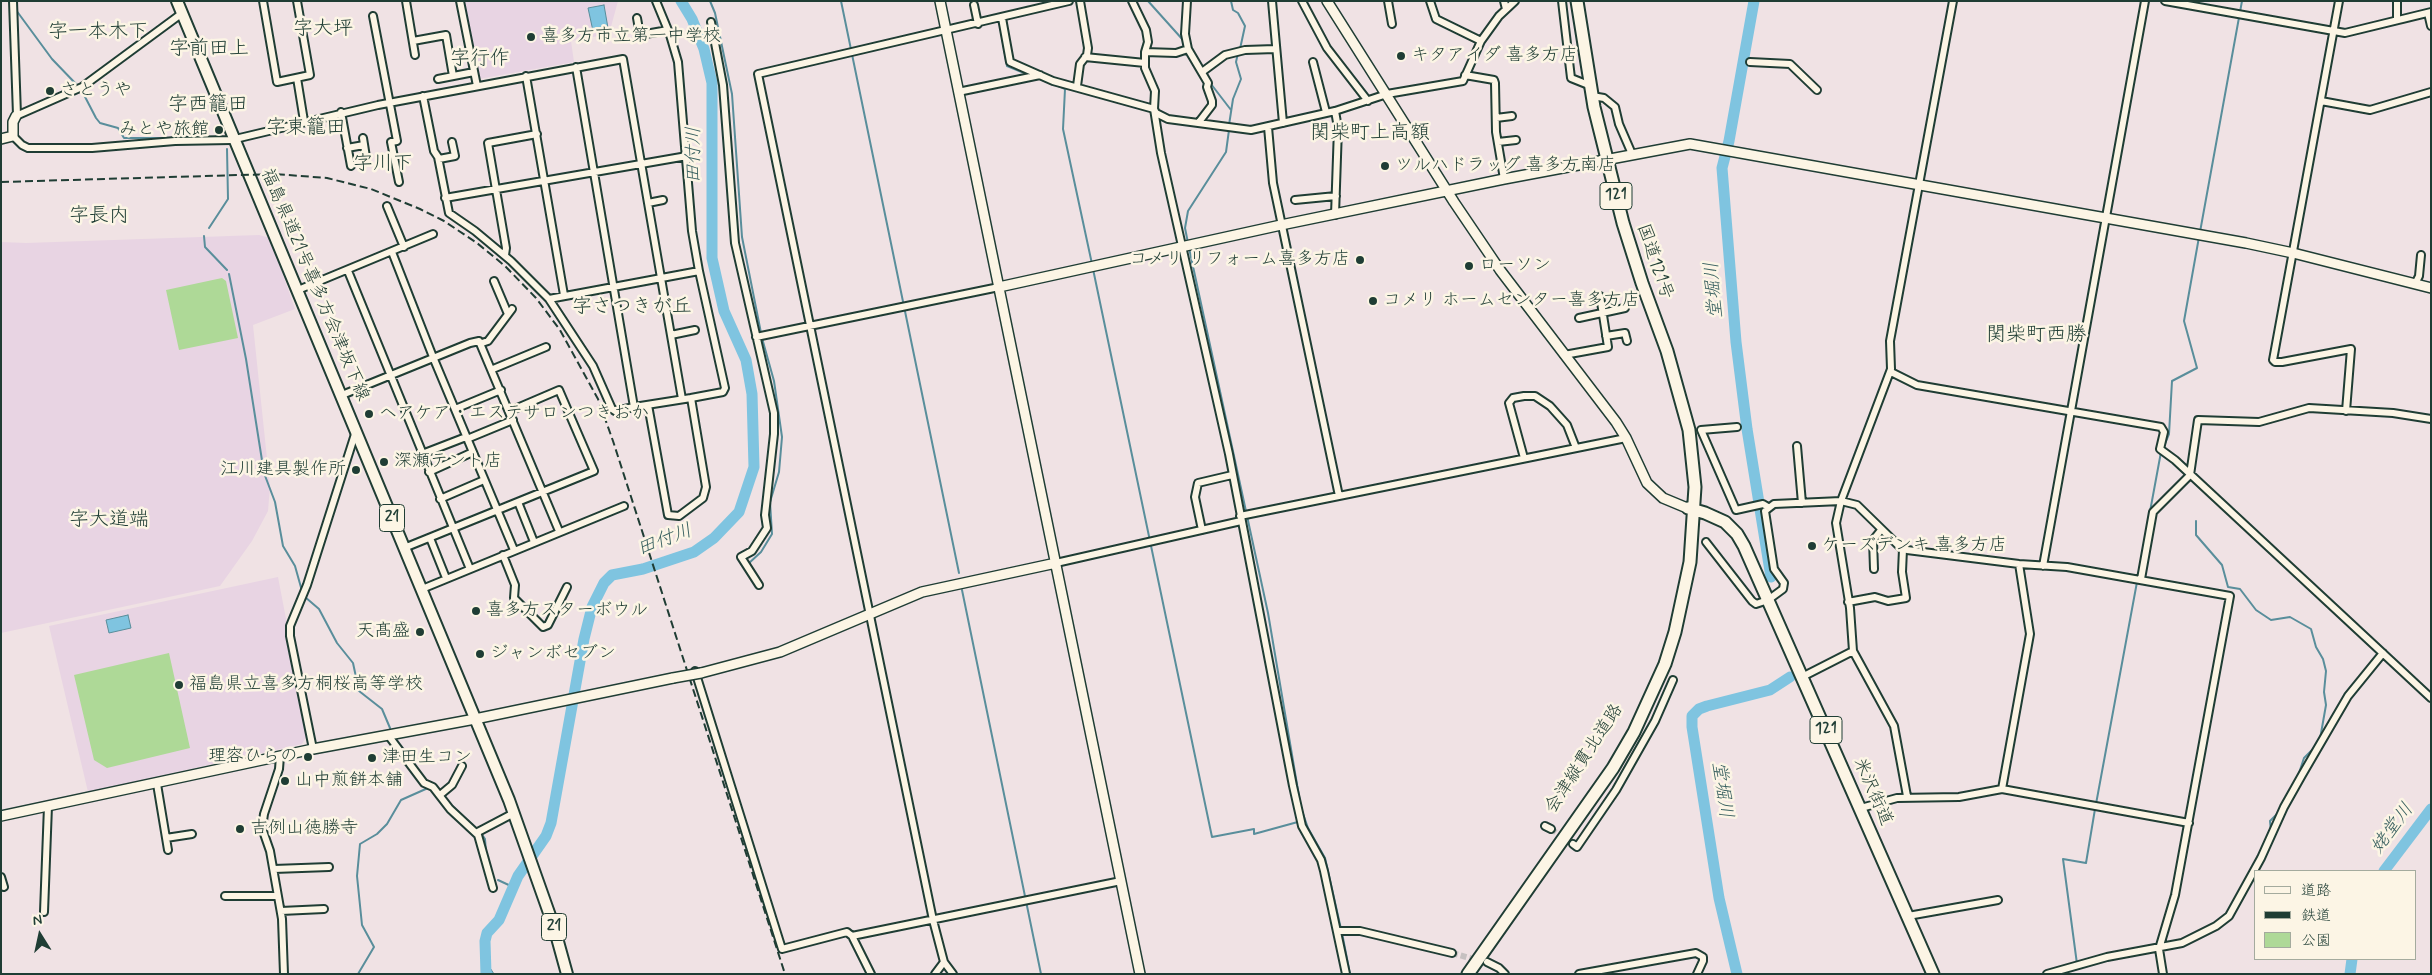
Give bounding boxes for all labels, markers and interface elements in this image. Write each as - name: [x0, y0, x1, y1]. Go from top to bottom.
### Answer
- district label: 字大坪: [293, 18, 353, 42]
- district label: 字一本木下: [48, 21, 148, 45]
- place label: 喜多方市立第一中学校: [541, 26, 721, 48]
- marker: 喜多方市立第一中学校: [525, 31, 537, 43]
- district label: 字前田上: [169, 38, 249, 62]
- place label: キタアイダ 喜多方店: [1411, 45, 1578, 67]
- district label: 字行作: [450, 48, 510, 72]
- marker: キタアイダ 喜多方店: [1395, 50, 1407, 62]
- place label: さとうや: [60, 80, 132, 102]
- marker: さとうや: [44, 85, 56, 97]
- district label: 字西籠田: [168, 94, 248, 118]
- district label: 字東籠田: [266, 117, 346, 141]
- place label: みとや旅館: [119, 119, 209, 141]
- district label: 関柴町上高額: [1310, 122, 1430, 146]
- marker: みとや旅館: [213, 124, 225, 136]
- water label: 田付川: [684, 127, 706, 183]
- district label: 字川下: [353, 153, 413, 177]
- place label: ツルハドラッグ 喜多方南店: [1395, 155, 1616, 177]
- marker: ツルハドラッグ 喜多方南店: [1379, 160, 1391, 172]
- street label: 福島県道21号喜多方会津坂下線: [255, 165, 373, 405]
- road number: 121: [1600, 182, 1632, 210]
- district label: 字長内: [69, 205, 129, 229]
- street label: 国道121号: [1631, 221, 1677, 303]
- place label: コメリ リフォーム喜多方店: [1129, 249, 1350, 271]
- marker: コメリ リフォーム喜多方店: [1354, 254, 1366, 266]
- place label: ローソン: [1479, 255, 1551, 277]
- marker: ローソン: [1463, 260, 1475, 272]
- water label: 堂堀川: [1701, 261, 1729, 319]
- place label: コメリ ホームセンター喜多方店: [1383, 290, 1640, 312]
- marker: コメリ ホームセンター喜多方店: [1367, 295, 1379, 307]
- district label: 字さつきが丘: [572, 296, 692, 320]
- district label: 関柴町西勝: [1986, 324, 2086, 348]
- place label: ヘアケア・エステサロンつきおか: [379, 403, 649, 425]
- marker: ヘアケア・エステサロンつきおか: [363, 408, 375, 420]
- place label: 深瀬テント店: [394, 451, 502, 473]
- marker: 深瀬テント店: [378, 456, 390, 468]
- place label: 江川建具製作所: [220, 459, 346, 481]
- marker: 江川建具製作所: [350, 464, 362, 476]
- road number: 21: [380, 504, 404, 532]
- district label: 字大道端: [69, 509, 149, 533]
- water label: 田付川: [634, 520, 696, 562]
- place label: ケーズデンキ 喜多方店: [1822, 535, 2007, 557]
- marker: ケーズデンキ 喜多方店: [1806, 540, 1818, 552]
- place label: 喜多方スターボウル: [486, 600, 648, 622]
- marker: 喜多方スターボウル: [470, 605, 482, 617]
- place label: 天髙盛: [356, 621, 410, 643]
- marker: 天髙盛: [414, 626, 426, 638]
- place label: ジャンボセブン: [490, 643, 616, 665]
- marker: ジャンボセブン: [474, 648, 486, 660]
- place label: 福島県立喜多方桐桜高等学校: [189, 674, 423, 696]
- marker: 福島県立喜多方桐桜高等学校: [173, 679, 185, 691]
- street label: 会津縦貫北道路: [1542, 700, 1628, 818]
- road number: 121: [1810, 716, 1842, 744]
- place label: 理容ひらの: [208, 746, 298, 768]
- place label: 津田生コン: [382, 747, 472, 769]
- marker: 理容ひらの: [302, 751, 314, 763]
- marker: 津田生コン: [366, 752, 378, 764]
- street label: 米沢街道: [1847, 755, 1897, 829]
- water label: 堂堀川: [1706, 760, 1736, 820]
- place label: 山中煎餅本舗: [295, 770, 403, 792]
- marker: 山中煎餅本舗: [279, 775, 291, 787]
- water label: 姥堂川: [2367, 799, 2419, 859]
- place label: 吉例山徳勝寺: [250, 818, 358, 840]
- marker: 吉例山徳勝寺: [234, 823, 246, 835]
- legend: [2254, 870, 2417, 960]
- text: 道路: [2301, 881, 2331, 901]
- text: 鉄道: [2301, 906, 2331, 926]
- north arrow: [15, 910, 65, 960]
- text: N: [31, 911, 44, 930]
- road number: 21: [542, 914, 566, 940]
- text: 公園: [2301, 931, 2331, 951]

